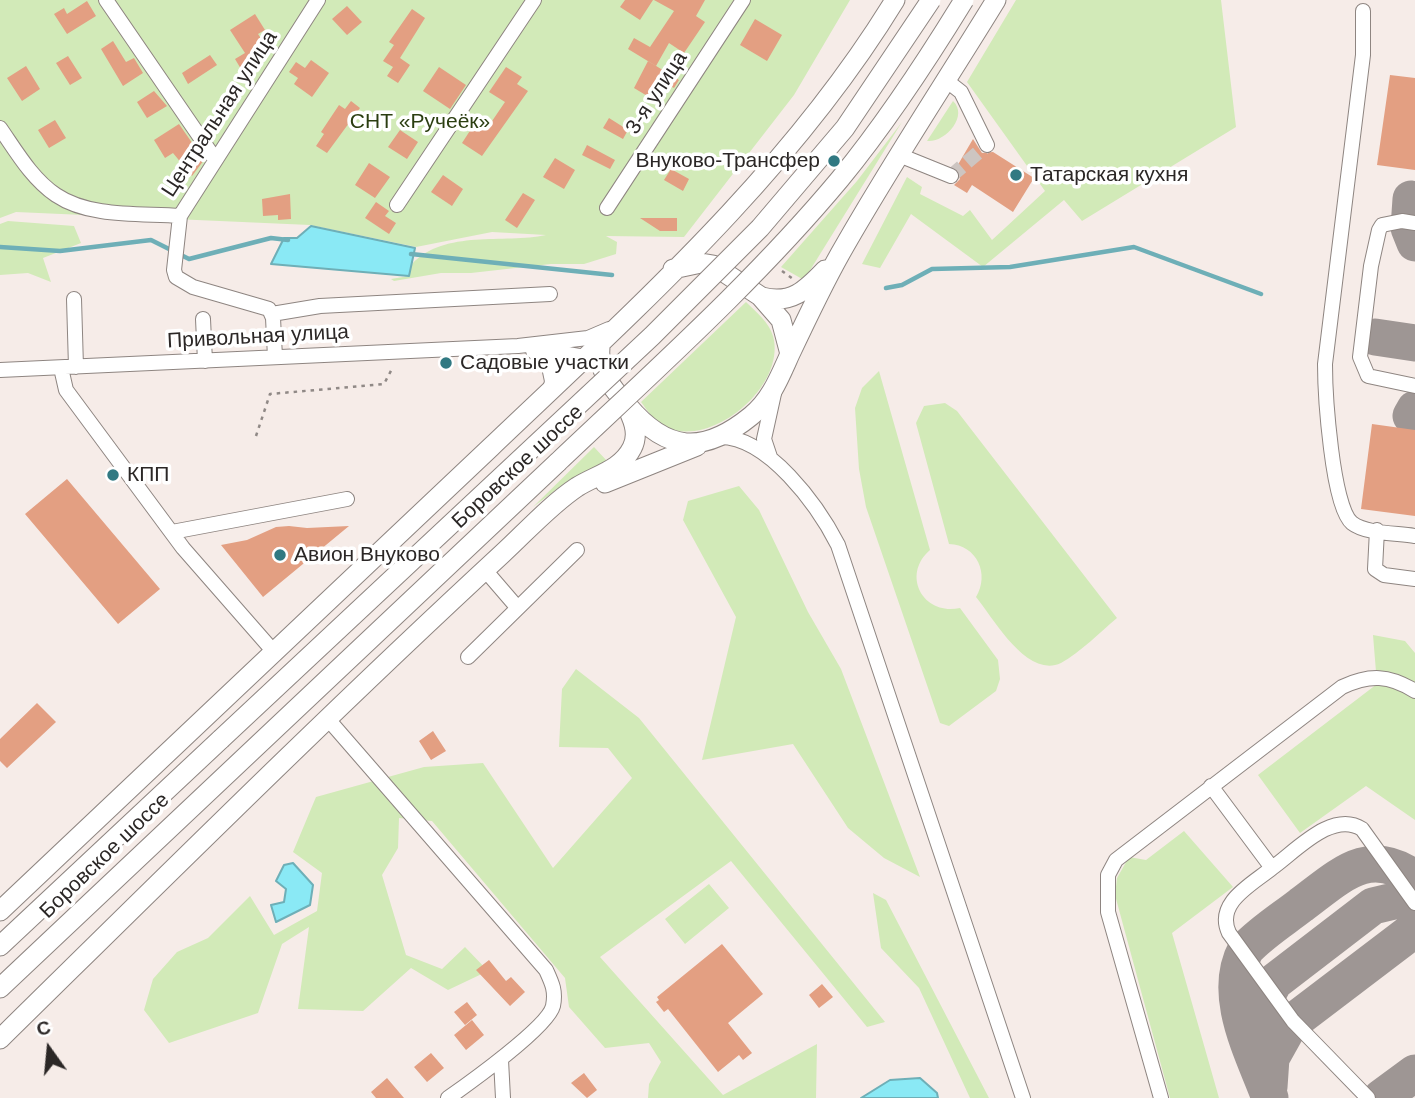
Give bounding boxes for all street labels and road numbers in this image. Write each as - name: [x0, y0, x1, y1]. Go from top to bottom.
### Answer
- street label: Центральная улица: [157, 26, 283, 202]
- street label: 3-я улица: [621, 47, 693, 139]
- street label: Привольная улица: [166, 320, 350, 354]
- street label: Боровское шоссе: [447, 400, 589, 534]
- street label: Боровское шоссе: [35, 788, 175, 924]

